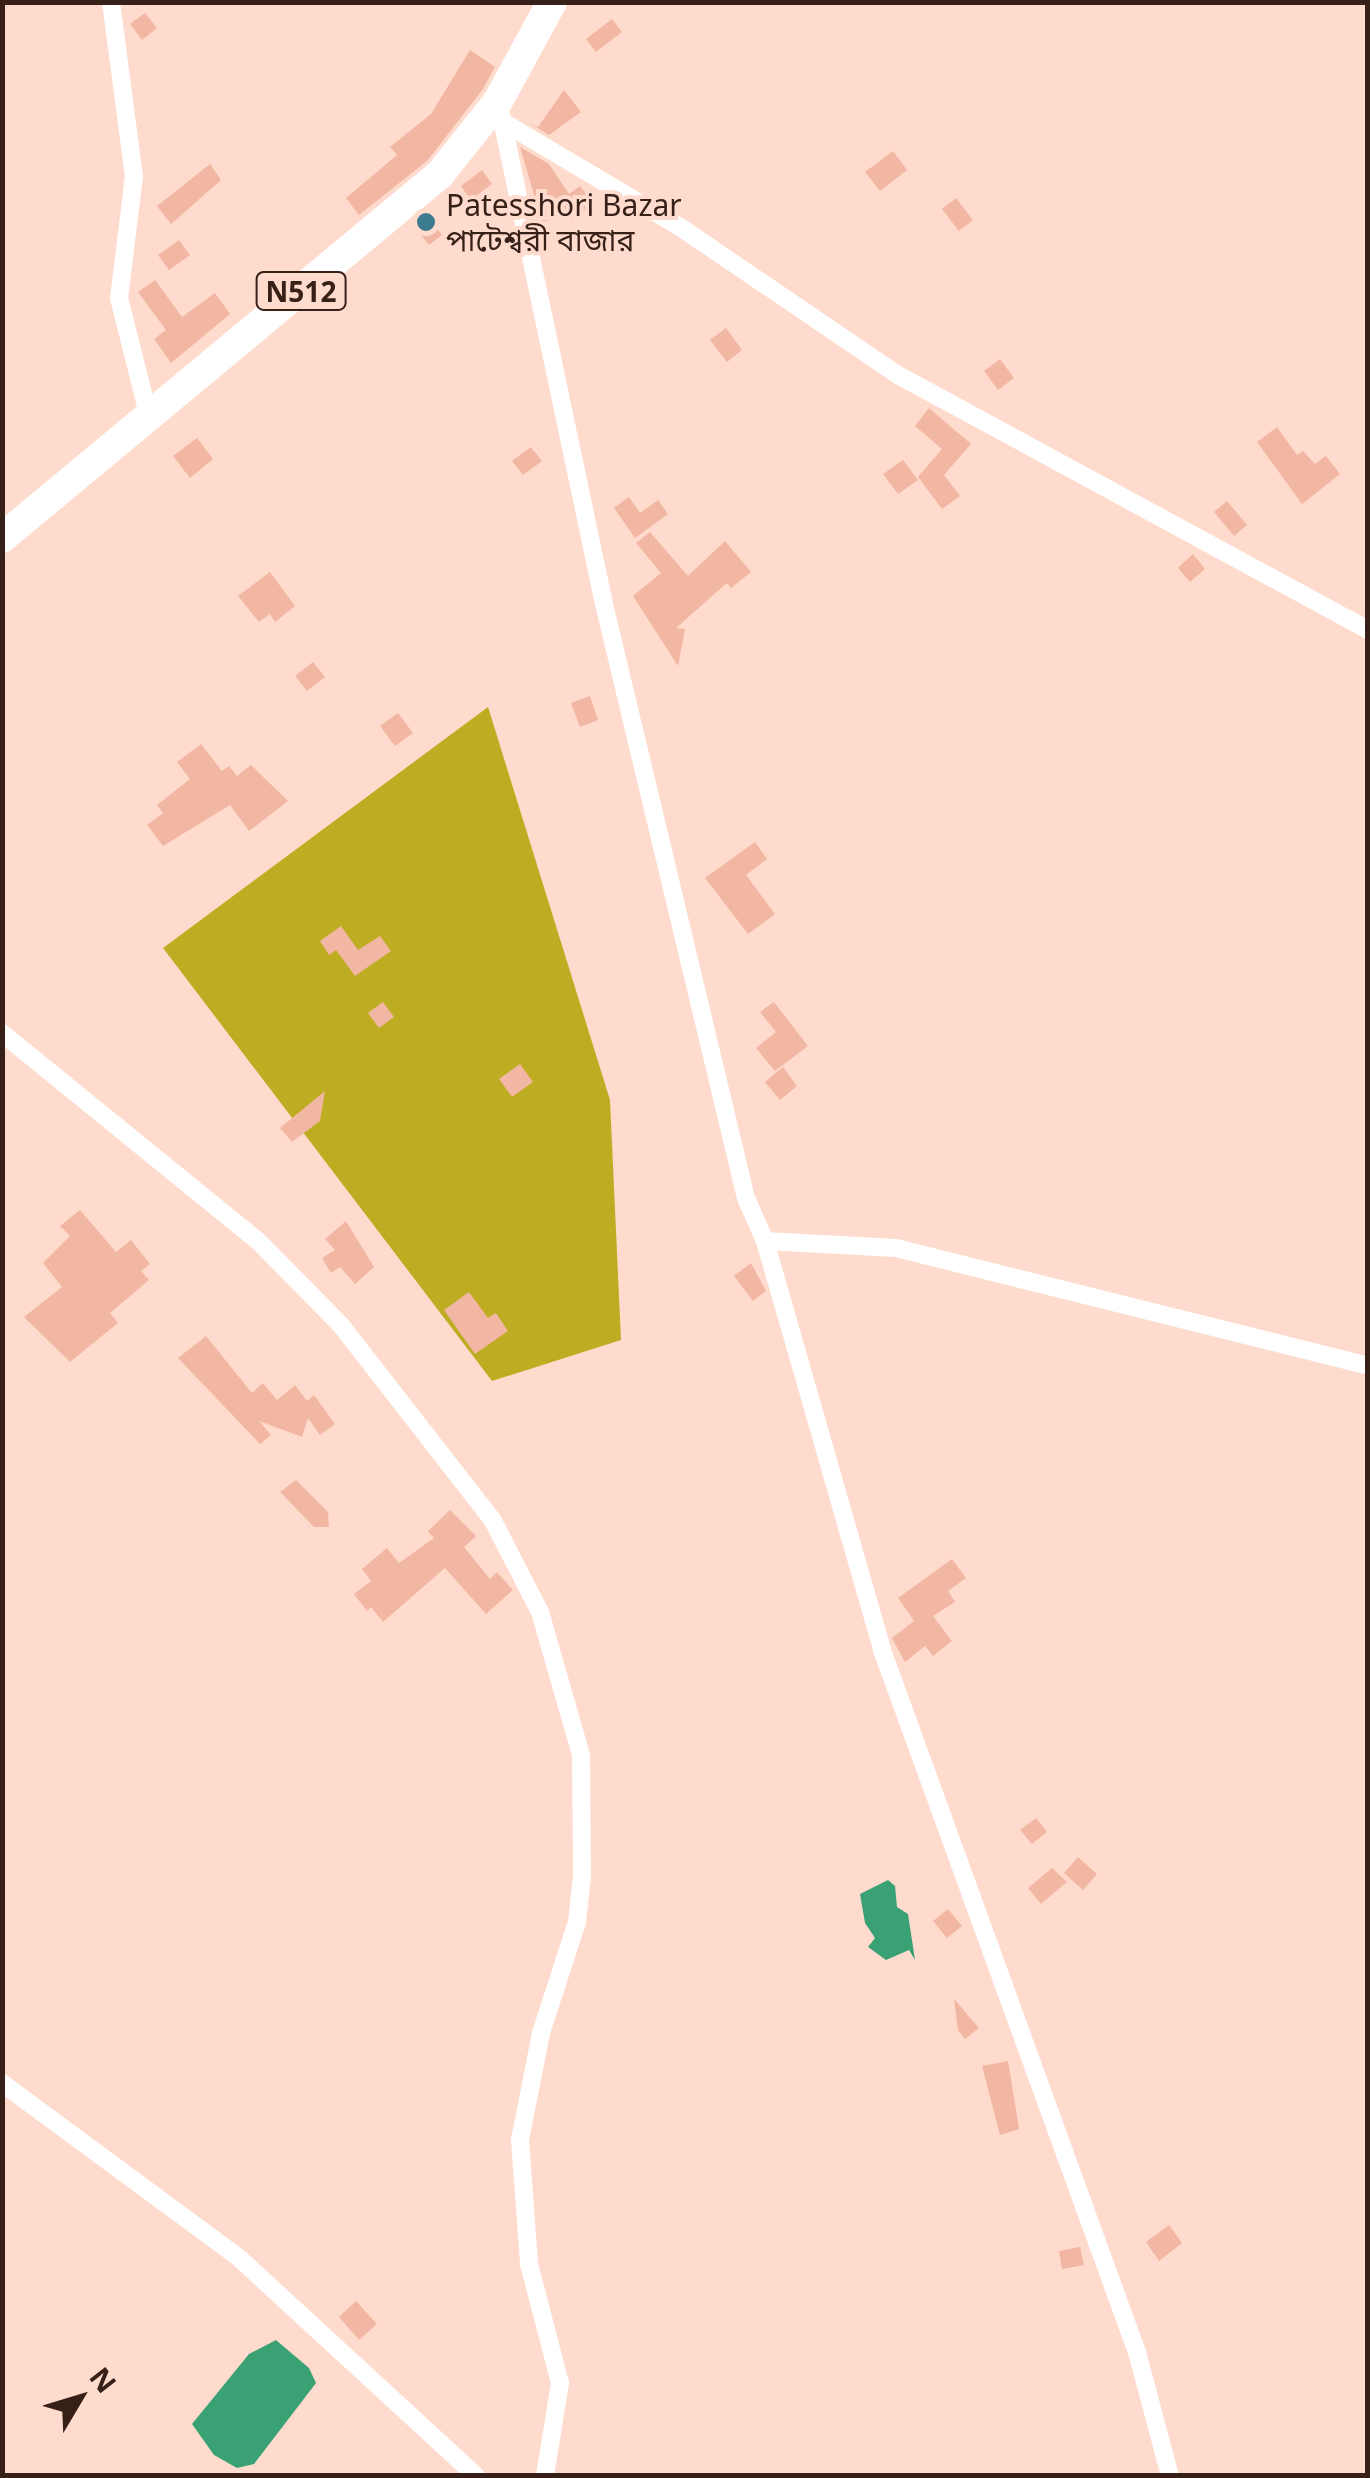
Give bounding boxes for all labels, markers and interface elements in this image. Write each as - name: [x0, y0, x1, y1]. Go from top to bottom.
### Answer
- place label: Patesshori Bazar পাটেশ্বরী বাজার: [446, 187, 682, 258]
- marker: Patesshori Bazar পাটেশ্বরী বাজার: [415, 211, 437, 233]
- road number: N512: [254, 268, 348, 314]
- north arrow: [30, 2348, 130, 2448]
- text: N: [82, 2359, 126, 2400]

